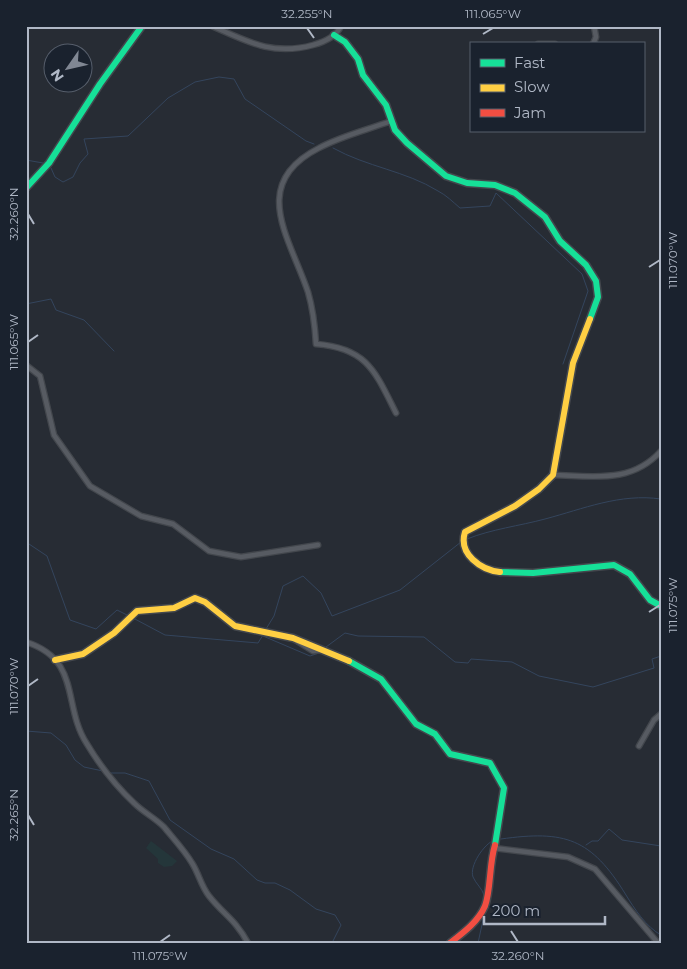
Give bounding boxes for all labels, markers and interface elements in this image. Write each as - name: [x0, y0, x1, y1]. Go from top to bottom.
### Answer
- text: 32.255°N: [281, 6, 333, 21]
- text: 111.065°W: [465, 6, 521, 21]
- north arrow: [42, 42, 92, 92]
- legend: [470, 42, 644, 132]
- text: Fast: [514, 53, 545, 72]
- text: N: [47, 66, 68, 85]
- text: Slow: [514, 77, 550, 96]
- text: Jam: [513, 103, 546, 122]
- text: 32.260°N: [6, 187, 21, 241]
- text: 111.070°W: [665, 232, 680, 288]
- text: 111.065°W: [6, 314, 21, 370]
- text: 111.075°W: [665, 577, 680, 633]
- text: 111.070°W: [6, 658, 21, 714]
- text: 32.265°N: [6, 789, 21, 841]
- scale bar: [484, 894, 606, 926]
- text: 200 m: [492, 901, 540, 920]
- text: 111.075°W: [132, 948, 188, 963]
- text: 32.260°N: [491, 948, 545, 963]

